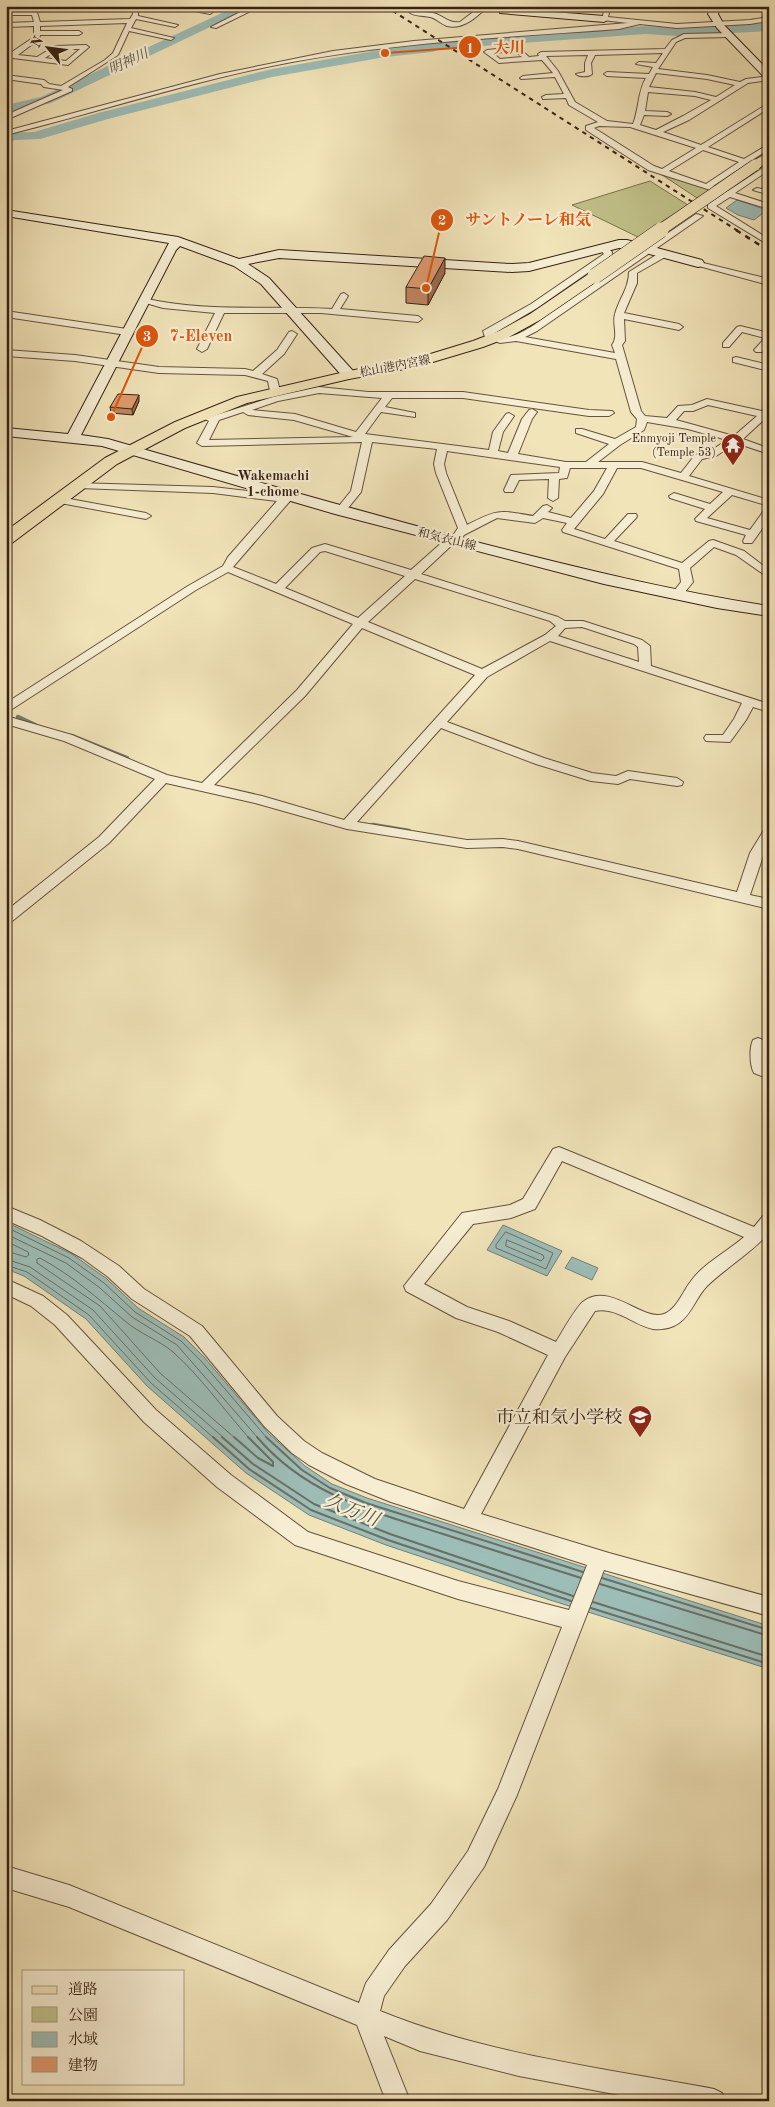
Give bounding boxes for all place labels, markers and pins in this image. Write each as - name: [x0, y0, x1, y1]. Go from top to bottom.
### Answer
- callout: 大川: [458, 32, 535, 63]
- callout: サントノーレ和気: [429, 204, 602, 235]
- callout: 7-Eleven: [134, 320, 242, 351]
- temple icon: Enmyoji Temple (Temple 53): [720, 432, 746, 466]
- place label: Enmyoji Temple (Temple 53): [632, 433, 716, 459]
- school or university icon: 市立和気小学校: [627, 1404, 653, 1438]
- place label: 市立和気小学校: [496, 1407, 622, 1427]

